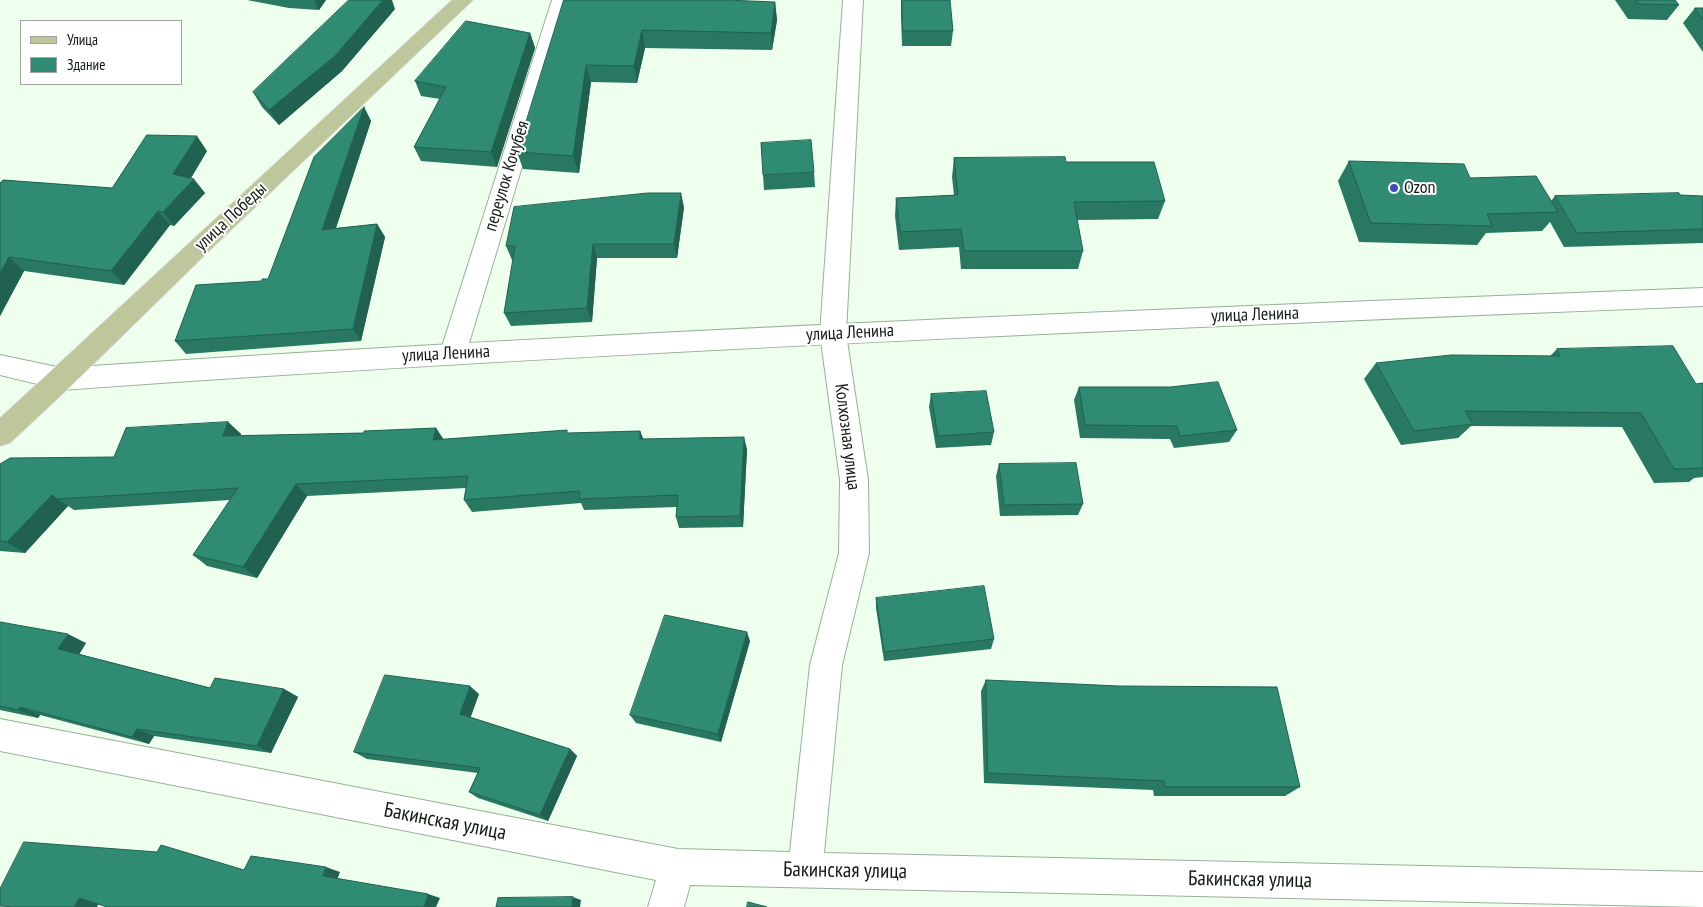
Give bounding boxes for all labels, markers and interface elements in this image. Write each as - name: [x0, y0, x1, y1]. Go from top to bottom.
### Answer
- legend: [20, 20, 182, 85]
- text: Улица: [67, 30, 98, 49]
- text: Здание: [67, 55, 105, 74]
- street label: переулок Кочубея: [480, 118, 534, 234]
- place label: Ozon: [1404, 177, 1436, 199]
- street label: улица Победы: [191, 178, 271, 256]
- marker: Ozon: [1388, 182, 1400, 194]
- street label: улица Ленина: [1211, 303, 1299, 327]
- street label: улица Ленина: [806, 320, 894, 346]
- street label: улица Ленина: [402, 341, 490, 367]
- street label: Колхозная улица: [830, 383, 864, 491]
- street label: Бакинская улица: [382, 798, 508, 846]
- street label: Бакинская улица: [783, 857, 907, 885]
- street label: Бакинская улица: [1188, 866, 1312, 894]

